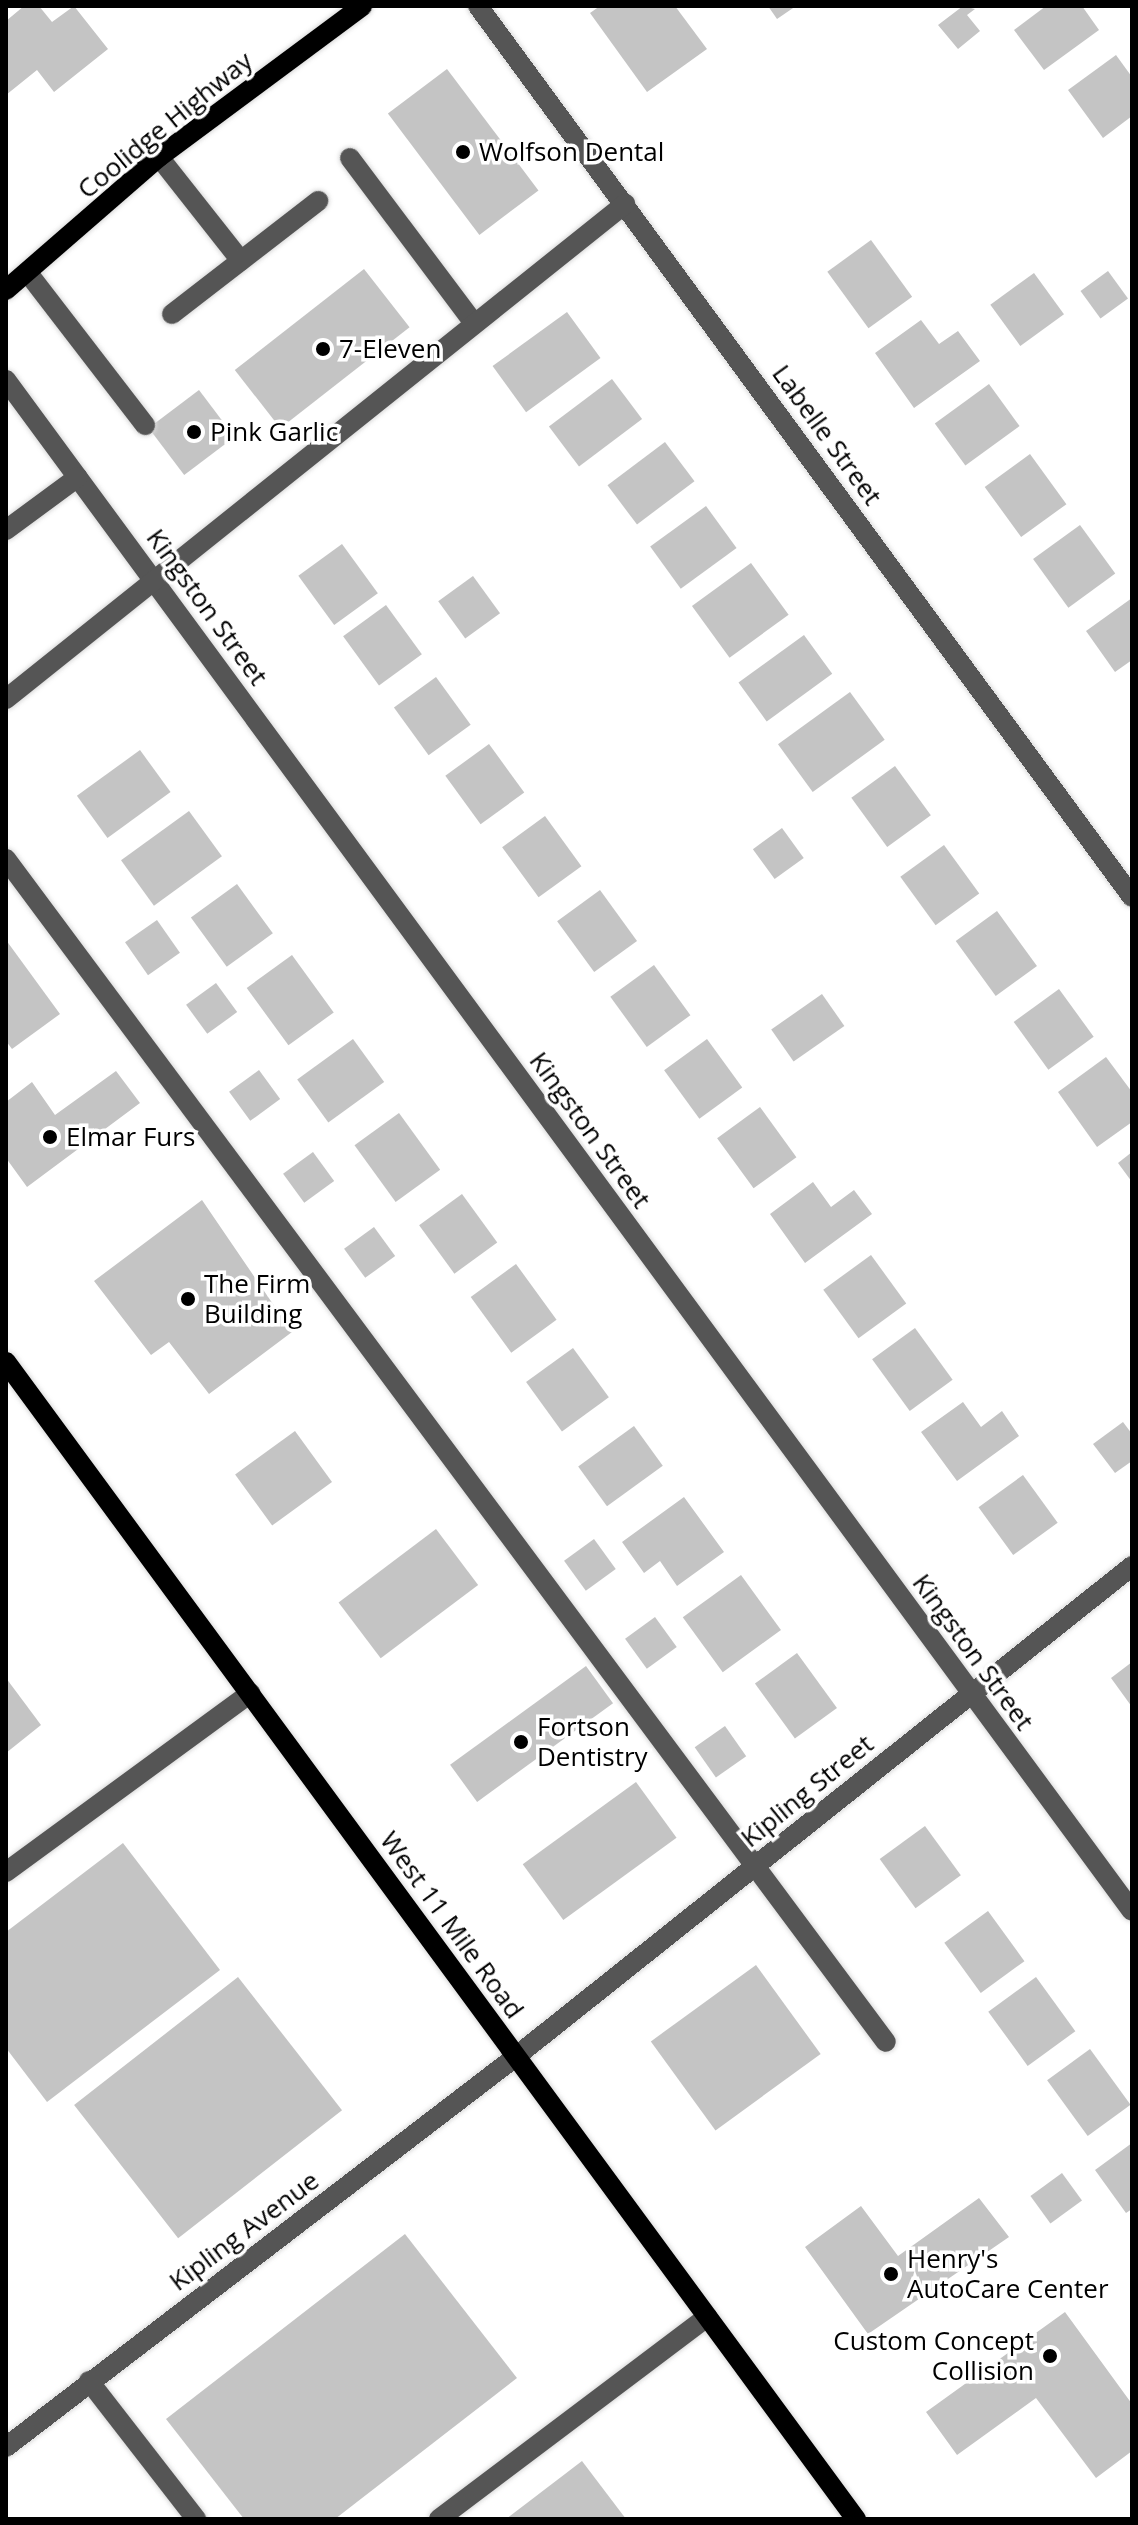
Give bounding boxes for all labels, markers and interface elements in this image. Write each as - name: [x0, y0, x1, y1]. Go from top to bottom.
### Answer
- street label: Coolidge Highway: [71, 45, 259, 205]
- place label: Wolfson Dental: [479, 136, 664, 168]
- marker: Wolfson Dental: [454, 143, 472, 161]
- place label: 7-Eleven: [339, 333, 441, 365]
- marker: 7-Eleven: [314, 340, 332, 358]
- street label: Labelle Street: [766, 359, 888, 511]
- place label: Pink Garlic: [210, 416, 338, 448]
- marker: Pink Garlic: [185, 423, 203, 441]
- street label: Kingston Street: [140, 523, 274, 691]
- street label: Kingston Street: [523, 1046, 657, 1214]
- place label: Elmar Furs: [66, 1121, 195, 1153]
- marker: Elmar Furs: [41, 1128, 59, 1146]
- place label: The Firm Building: [204, 1268, 310, 1330]
- marker: The Firm Building: [179, 1290, 197, 1308]
- street label: Kingston Street: [906, 1568, 1040, 1736]
- place label: Fortson Dentistry: [537, 1711, 648, 1772]
- street label: Kipling Street: [735, 1728, 879, 1854]
- marker: Fortson Dentistry: [512, 1733, 530, 1751]
- street label: West 11 Mile Road: [374, 1825, 530, 2025]
- street label: Kipling Avenue: [163, 2165, 325, 2297]
- place label: Henry's AutoCare Center: [907, 2243, 1109, 2304]
- marker: Henry's AutoCare Center: [882, 2265, 900, 2283]
- place label: Custom Concept Collision: [833, 2325, 1034, 2386]
- marker: Custom Concept Collision: [1041, 2347, 1059, 2365]

